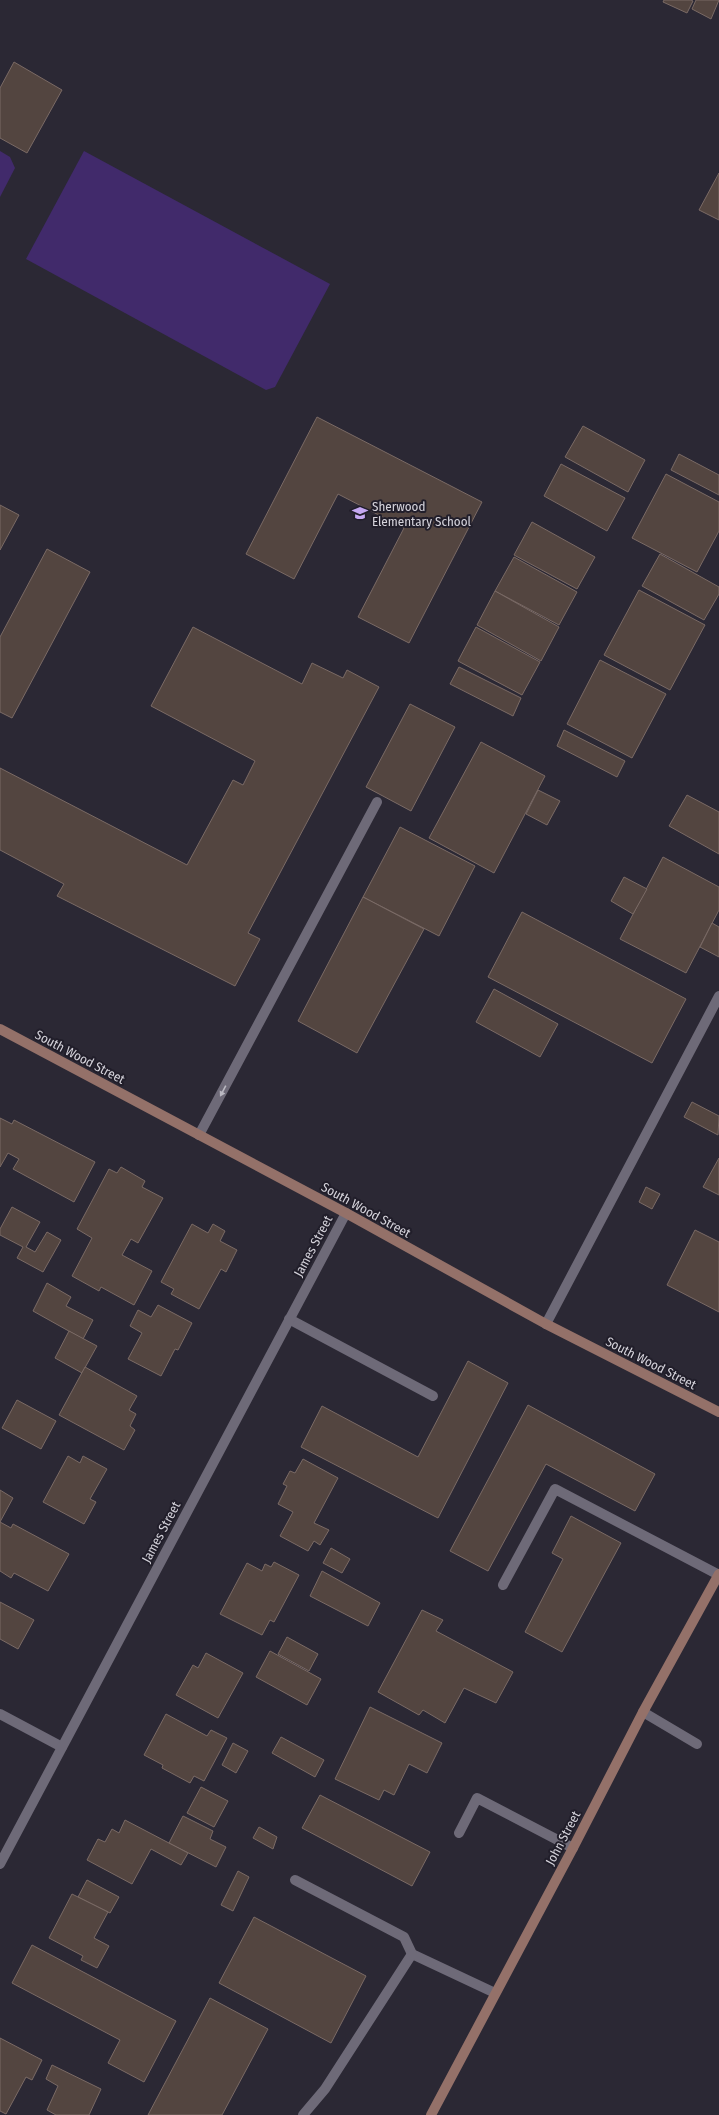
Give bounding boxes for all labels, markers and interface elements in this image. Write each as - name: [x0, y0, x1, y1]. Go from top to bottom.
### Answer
- place label: Sherwood Elementary School: [372, 499, 472, 529]
- school or university icon: Sherwood Elementary School: [351, 504, 369, 522]
- street label: South Wood Street: [33, 1027, 128, 1087]
- one-way arrow: [220, 1085, 226, 1096]
- street label: South Wood Street: [319, 1179, 414, 1241]
- street label: James Street: [291, 1212, 336, 1279]
- street label: South Wood Street: [603, 1334, 699, 1393]
- street label: James Street: [139, 1498, 184, 1565]
- street label: John Street: [542, 1808, 584, 1868]

